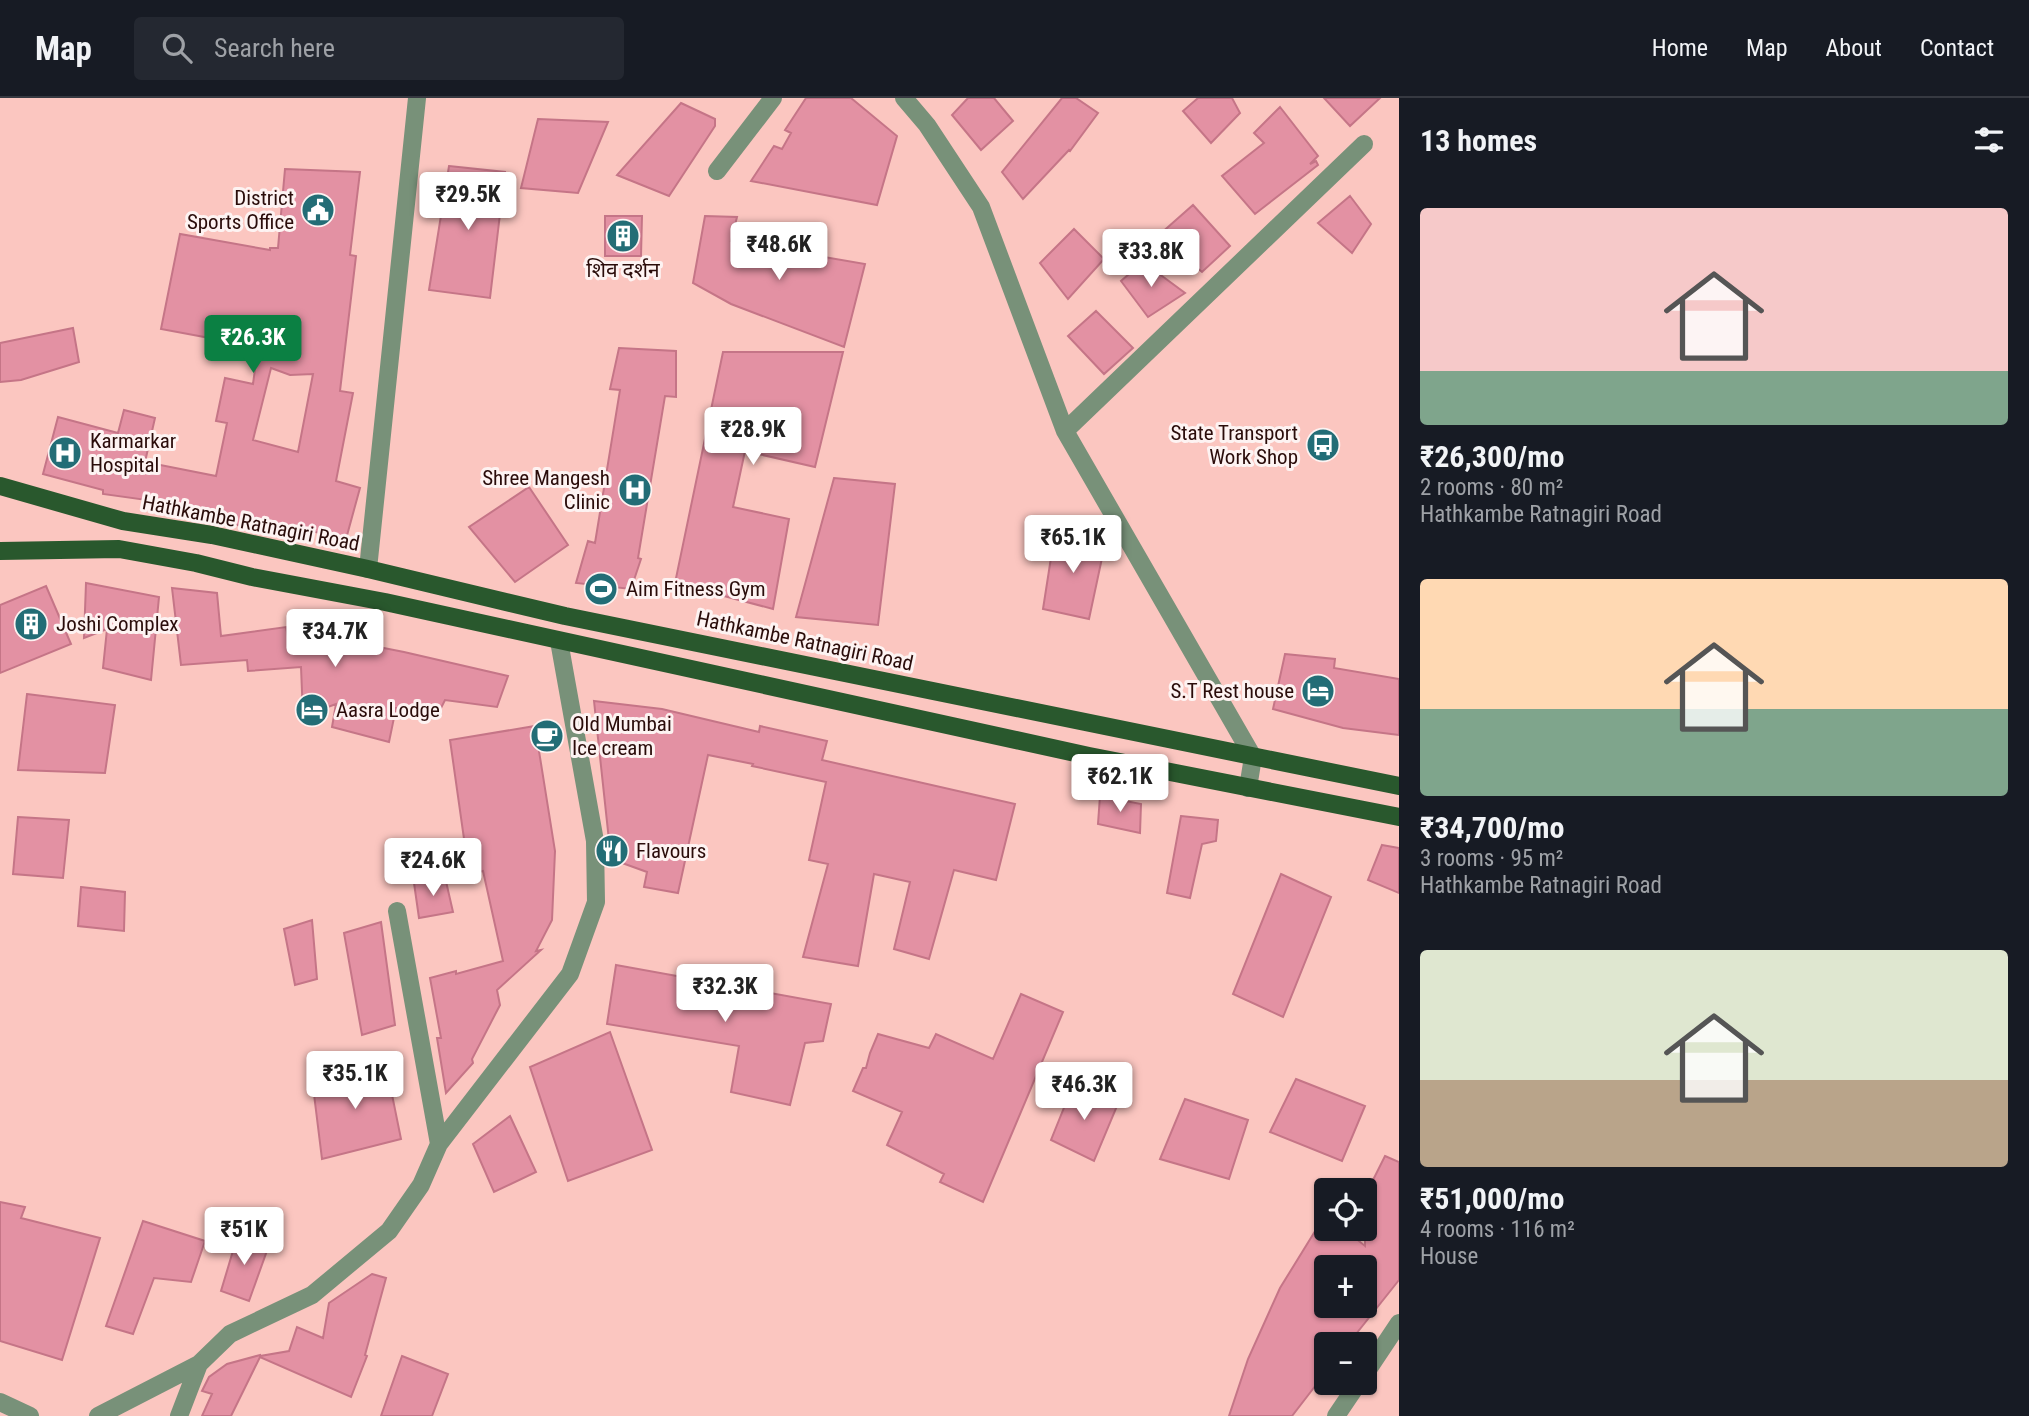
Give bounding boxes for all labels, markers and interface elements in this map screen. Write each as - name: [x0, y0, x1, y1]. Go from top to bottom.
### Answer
- search box: [134, 17, 624, 80]
- text: Map: [35, 29, 92, 68]
- icon: search: [158, 29, 196, 67]
- text: Search here: [214, 33, 335, 63]
- text: Home: [1652, 34, 1708, 62]
- text: Map: [1746, 34, 1788, 62]
- text: About: [1826, 34, 1882, 62]
- text: Contact: [1920, 34, 1994, 62]
- icon: filters: [1970, 121, 2008, 159]
- text: 13 homes: [1420, 123, 1537, 158]
- pin: ₹29.5K: [411, 172, 525, 232]
- text: ₹29.5K: [435, 181, 501, 208]
- place label: District Sports Office: [187, 186, 294, 234]
- public building icon: District Sports Office: [299, 191, 337, 229]
- building icon: शिव दर्शन: [604, 217, 642, 255]
- pin: ₹48.6K: [722, 222, 836, 282]
- pin: ₹33.8K: [1094, 230, 1208, 289]
- text: ₹48.6K: [746, 231, 812, 258]
- text: ₹33.8K: [1118, 238, 1184, 265]
- icon: home: [1651, 253, 1777, 379]
- place label: शिव दर्शन: [586, 258, 660, 282]
- pin: ₹26.3K: [196, 316, 310, 375]
- text: ₹26.3K: [220, 324, 286, 351]
- pin: ₹28.9K: [696, 408, 810, 467]
- text: ₹28.9K: [720, 416, 786, 443]
- place label: State Transport Work Shop: [1170, 421, 1298, 469]
- bus stop icon: State Transport Work Shop: [1304, 426, 1342, 464]
- place label: Karmarkar Hospital: [90, 429, 176, 477]
- hospital icon: Karmarkar Hospital: [46, 434, 84, 472]
- text: ₹26,300/mo: [1420, 439, 1564, 474]
- place label: Shree Mangesh Clinic: [482, 466, 610, 514]
- hospital icon: Shree Mangesh Clinic: [616, 471, 654, 509]
- text: 2 rooms · 80 m²: [1420, 474, 1563, 501]
- street label: Hathkambe Ratnagiri Road: [140, 490, 362, 556]
- text: Hathkambe Ratnagiri Road: [1420, 501, 1662, 528]
- pin: ₹65.1K: [1016, 516, 1130, 575]
- text: ₹65.1K: [1040, 524, 1106, 551]
- sports icon: Aim Fitness Gym: [582, 570, 620, 608]
- place label: Aim Fitness Gym: [626, 577, 766, 601]
- building icon: Joshi Complex: [12, 605, 50, 643]
- street label: Hathkambe Ratnagiri Road: [695, 606, 915, 676]
- pin: ₹34.7K: [278, 610, 392, 669]
- place label: Joshi Complex: [56, 612, 179, 636]
- text: ₹34.7K: [302, 618, 368, 645]
- icon: home: [1651, 624, 1777, 750]
- hotel icon: S.T Rest house: [1299, 672, 1337, 710]
- place label: S.T Rest house: [1170, 679, 1294, 703]
- hotel icon: Aasra Lodge: [293, 691, 331, 729]
- place label: Aasra Lodge: [336, 698, 440, 722]
- place label: Old Mumbai Ice cream: [572, 712, 672, 760]
- cafe icon: Old Mumbai Ice cream: [528, 717, 566, 755]
- pin: ₹62.1K: [1063, 754, 1177, 814]
- text: ₹62.1K: [1087, 763, 1153, 790]
- text: ₹34,700/mo: [1420, 810, 1564, 845]
- restaurant icon: Flavours: [593, 832, 631, 870]
- pin: ₹24.6K: [376, 838, 490, 898]
- place label: Flavours: [636, 839, 706, 863]
- text: 3 rooms · 95 m²: [1420, 845, 1563, 872]
- text: ₹24.6K: [400, 847, 466, 874]
- text: Hathkambe Ratnagiri Road: [1420, 872, 1662, 899]
- pin: ₹32.3K: [668, 964, 782, 1024]
- text: ₹32.3K: [692, 973, 758, 1000]
- icon: home: [1651, 995, 1777, 1121]
- pin: ₹35.1K: [298, 1052, 412, 1111]
- text: ₹35.1K: [322, 1060, 388, 1087]
- pin: ₹46.3K: [1027, 1062, 1141, 1122]
- text: ₹46.3K: [1051, 1071, 1117, 1098]
- map controls: [1314, 1178, 1377, 1395]
- button: locate: [1314, 1178, 1377, 1241]
- text: ₹51,000/mo: [1420, 1181, 1564, 1216]
- pin: ₹51K: [203, 1208, 285, 1267]
- text: ₹51K: [221, 1216, 267, 1243]
- text: 4 rooms · 116 m²: [1420, 1216, 1575, 1243]
- text: House: [1420, 1243, 1478, 1270]
- button: +: [1314, 1255, 1377, 1318]
- button: −: [1314, 1332, 1377, 1395]

